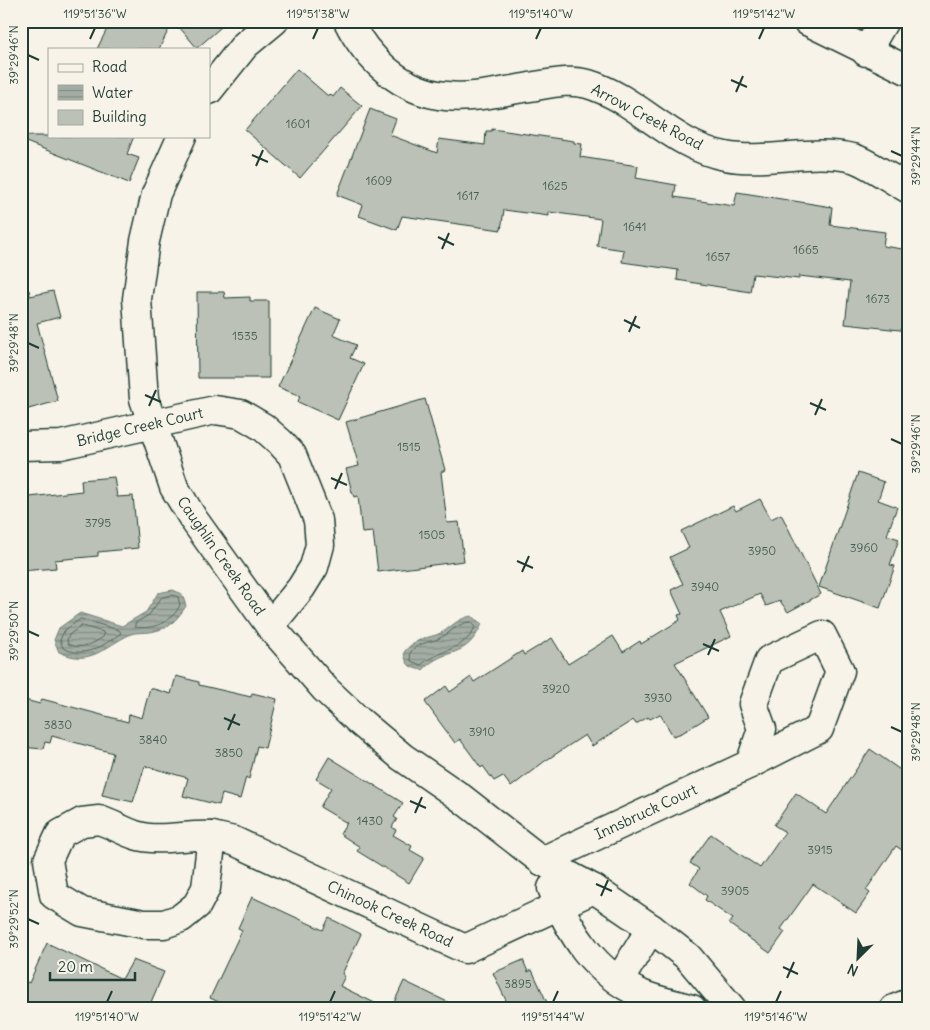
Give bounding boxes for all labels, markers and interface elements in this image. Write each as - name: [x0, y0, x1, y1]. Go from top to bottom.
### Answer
- text: 119°51'36"W: [63, 6, 127, 21]
- text: 119°51'38"W: [286, 6, 350, 21]
- text: 119°51'40"W: [509, 6, 573, 21]
- text: 119°51'42"W: [733, 6, 795, 21]
- text: 39°29'46"N: [6, 25, 21, 85]
- legend: [48, 48, 210, 138]
- text: Road: [92, 57, 127, 76]
- street label: Arrow Creek Road: [588, 79, 706, 154]
- text: Water: [92, 83, 133, 102]
- text: Building: [92, 107, 147, 126]
- house number: 1601: [286, 116, 310, 131]
- text: 39°29'44"N: [908, 126, 923, 186]
- house number: 1609: [366, 173, 392, 188]
- house number: 1625: [542, 178, 568, 193]
- house number: 1617: [457, 188, 479, 203]
- house number: 1641: [623, 219, 647, 234]
- house number: 1665: [793, 242, 819, 257]
- house number: 1657: [706, 249, 730, 264]
- house number: 1673: [866, 291, 890, 306]
- text: 39°29'48"N: [6, 313, 21, 373]
- house number: 1535: [232, 328, 258, 343]
- street label: Bridge Creek Court: [75, 403, 205, 450]
- text: 39°29'46"N: [908, 414, 923, 474]
- house number: 1515: [397, 439, 421, 454]
- street label: Caughlin Creek Road: [173, 493, 270, 619]
- house number: 3795: [85, 515, 111, 530]
- house number: 1505: [419, 527, 445, 542]
- house number: 3960: [850, 540, 878, 555]
- house number: 3950: [748, 543, 776, 558]
- house number: 3940: [691, 579, 719, 594]
- text: 39°29'50"N: [6, 601, 21, 661]
- house number: 3920: [542, 681, 570, 696]
- house number: 3930: [644, 690, 672, 705]
- text: 39°29'48"N: [908, 702, 923, 762]
- house number: 3830: [44, 717, 72, 732]
- house number: 3910: [469, 724, 495, 739]
- house number: 3840: [139, 732, 167, 747]
- house number: 3850: [215, 745, 243, 760]
- street label: Innsbruck Court: [592, 780, 700, 844]
- house number: 1430: [357, 813, 383, 828]
- house number: 3915: [807, 842, 833, 857]
- street label: Chinook Creek Road: [324, 876, 456, 951]
- house number: 3905: [721, 883, 749, 898]
- text: 39°29'52"N: [6, 889, 21, 949]
- north arrow: [832, 932, 882, 982]
- scale bar: [50, 950, 135, 982]
- text: 20 m: [58, 957, 93, 976]
- text: N: [845, 960, 861, 980]
- house number: 3895: [504, 976, 532, 991]
- text: 119°51'40"W: [75, 1009, 139, 1024]
- text: 119°51'42"W: [299, 1009, 361, 1024]
- text: 119°51'44"W: [522, 1009, 585, 1024]
- text: 119°51'46"W: [745, 1009, 808, 1024]

